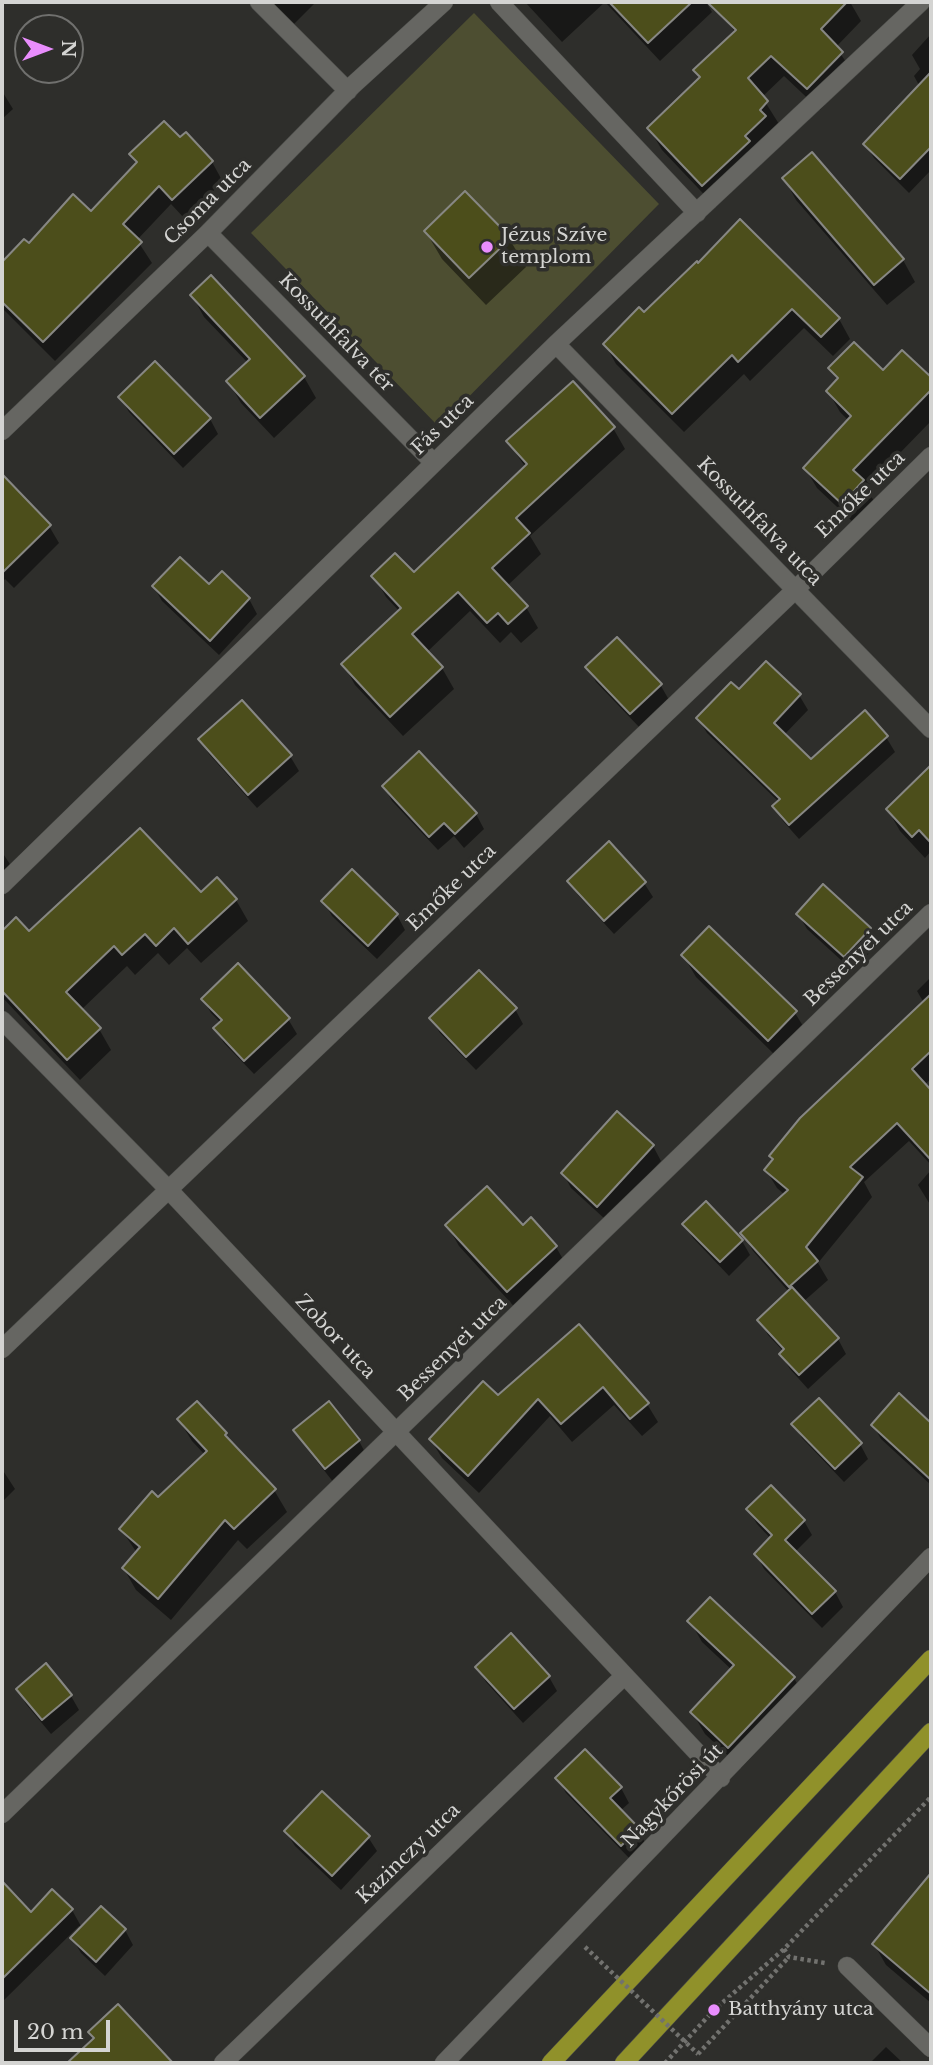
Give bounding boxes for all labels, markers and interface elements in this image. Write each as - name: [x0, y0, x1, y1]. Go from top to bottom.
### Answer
- north arrow: [14, 14, 84, 84]
- text: N: [57, 40, 80, 58]
- street label: Csoma utca: [160, 154, 256, 250]
- place label: Jézus Szíve templom: [501, 225, 607, 269]
- marker: Jézus Szíve templom: [479, 239, 495, 255]
- street label: Kossuthfalva tér: [274, 269, 398, 397]
- street label: Fás utca: [407, 390, 479, 460]
- street label: Emőke utca: [812, 447, 910, 543]
- street label: Kossuthfalva utca: [692, 453, 826, 591]
- street label: Emőke utca: [403, 840, 501, 936]
- street label: Bessenyei utca: [800, 897, 918, 1011]
- street label: Zobor utca: [290, 1290, 380, 1384]
- street label: Bessenyei utca: [394, 1292, 512, 1406]
- street label: Nagykőrösi út: [618, 1739, 728, 1853]
- street label: Kazinczy utca: [353, 1799, 465, 1909]
- place label: Batthyány utca: [728, 1999, 874, 2021]
- marker: Batthyány utca: [706, 2002, 722, 2018]
- scale bar: [18, 2006, 114, 2050]
- text: 20 m: [27, 2019, 84, 2045]

